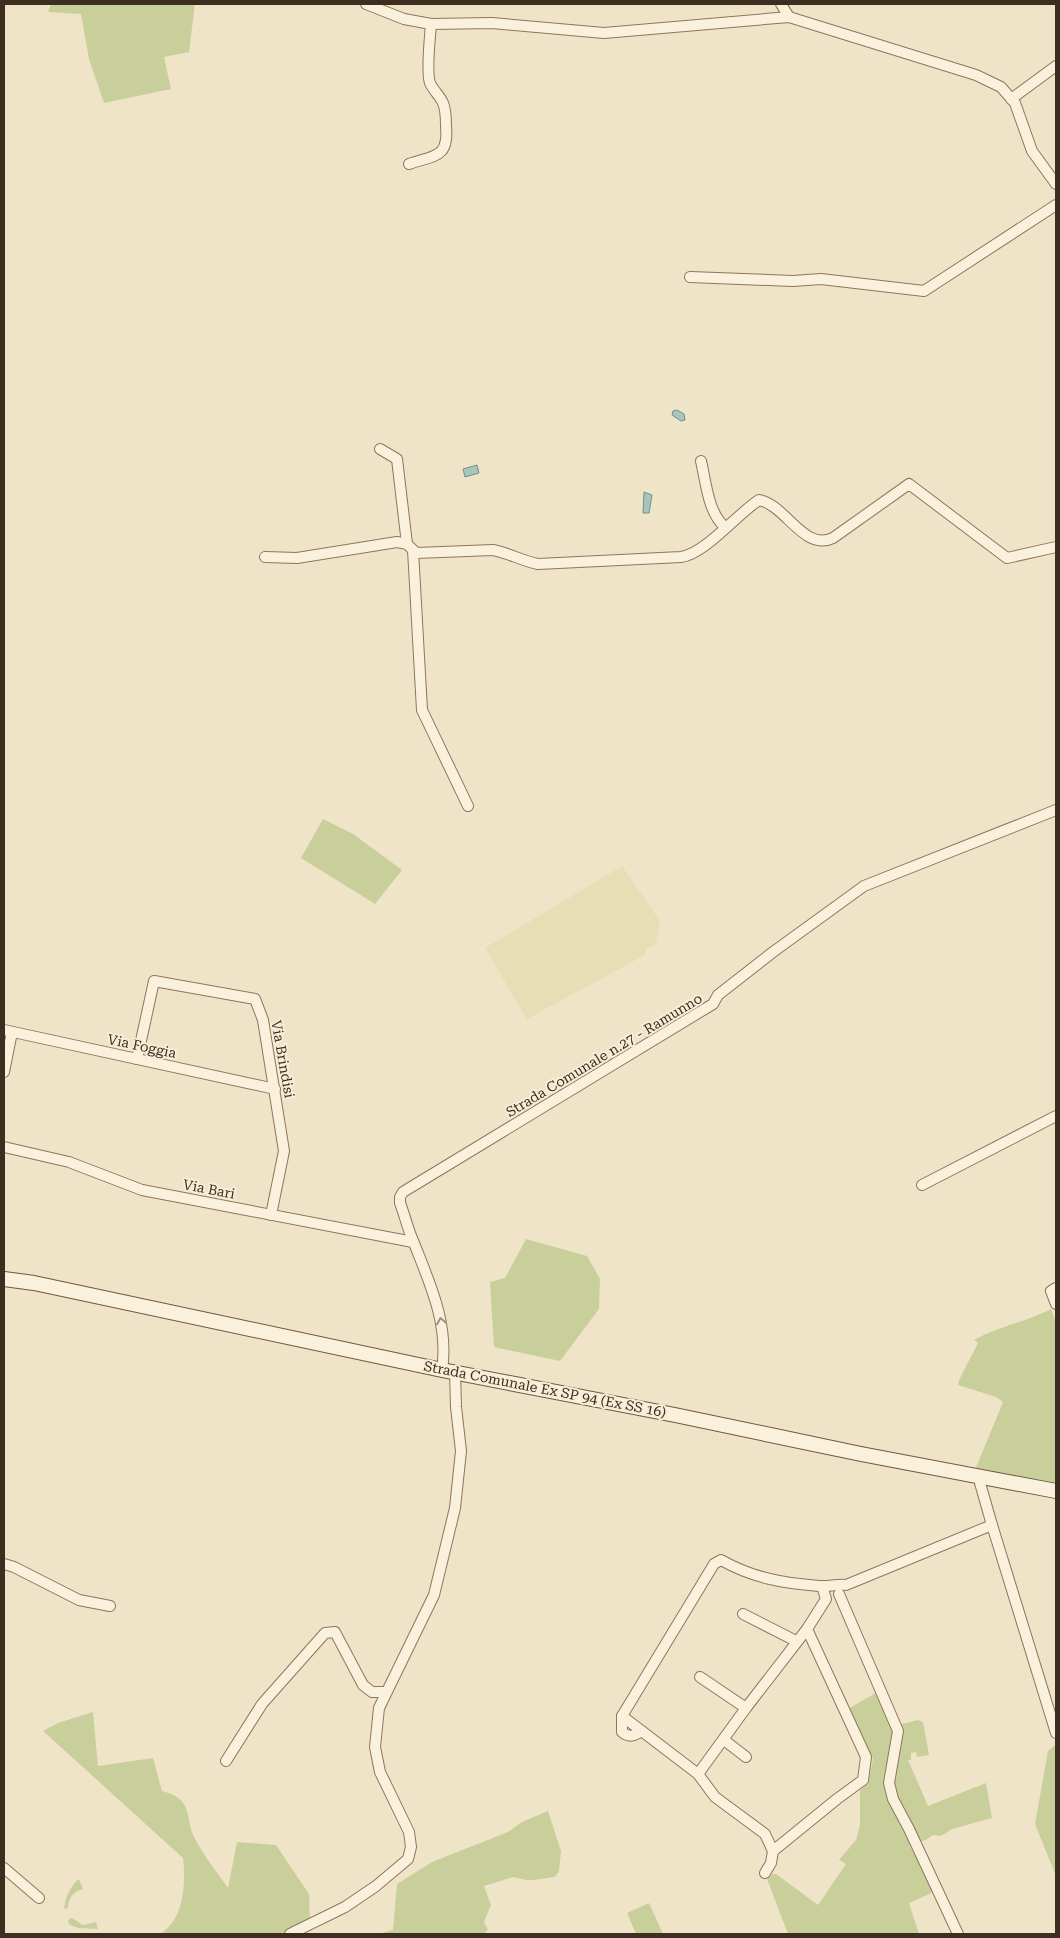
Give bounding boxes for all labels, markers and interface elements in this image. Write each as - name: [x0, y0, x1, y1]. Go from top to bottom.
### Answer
- street label: Strada Comunale n.27 - Ramunno: [503, 990, 705, 1120]
- street label: Via Brindisi: [268, 1019, 298, 1100]
- street label: Via Foggia: [106, 1031, 178, 1061]
- street label: Via Bari: [182, 1176, 237, 1202]
- one-way arrow: [436, 1317, 446, 1326]
- street label: Strada Comunale Ex SP 94 (Ex SS 16): [422, 1358, 668, 1420]

